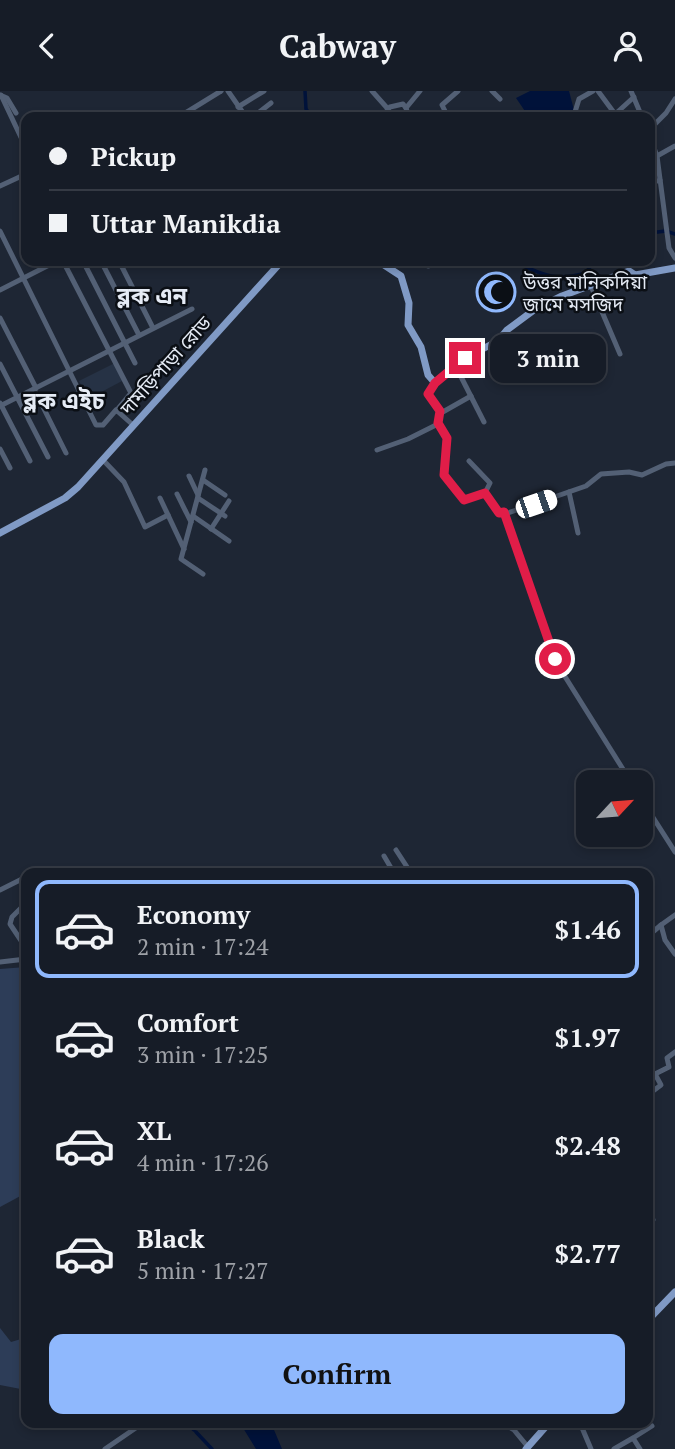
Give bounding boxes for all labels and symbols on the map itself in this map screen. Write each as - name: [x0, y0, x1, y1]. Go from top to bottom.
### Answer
- place label: উত্তর মানিকদিয়া জামে মসজিদ: [522, 269, 648, 316]
- mosque icon: উত্তর মানিকদিয়া জামে মসজিদ: [475, 271, 517, 313]
- district label: ব্লক এন: [116, 280, 188, 311]
- street label: দামড়িপাড়া রোড: [113, 310, 216, 420]
- callout: 3 min: [490, 334, 605, 383]
- route end: [449, 342, 481, 374]
- district label: ব্লক এইচ: [22, 385, 105, 416]
- car: [513, 487, 560, 521]
- route start: [539, 643, 571, 675]
- north arrow: [576, 770, 653, 847]

